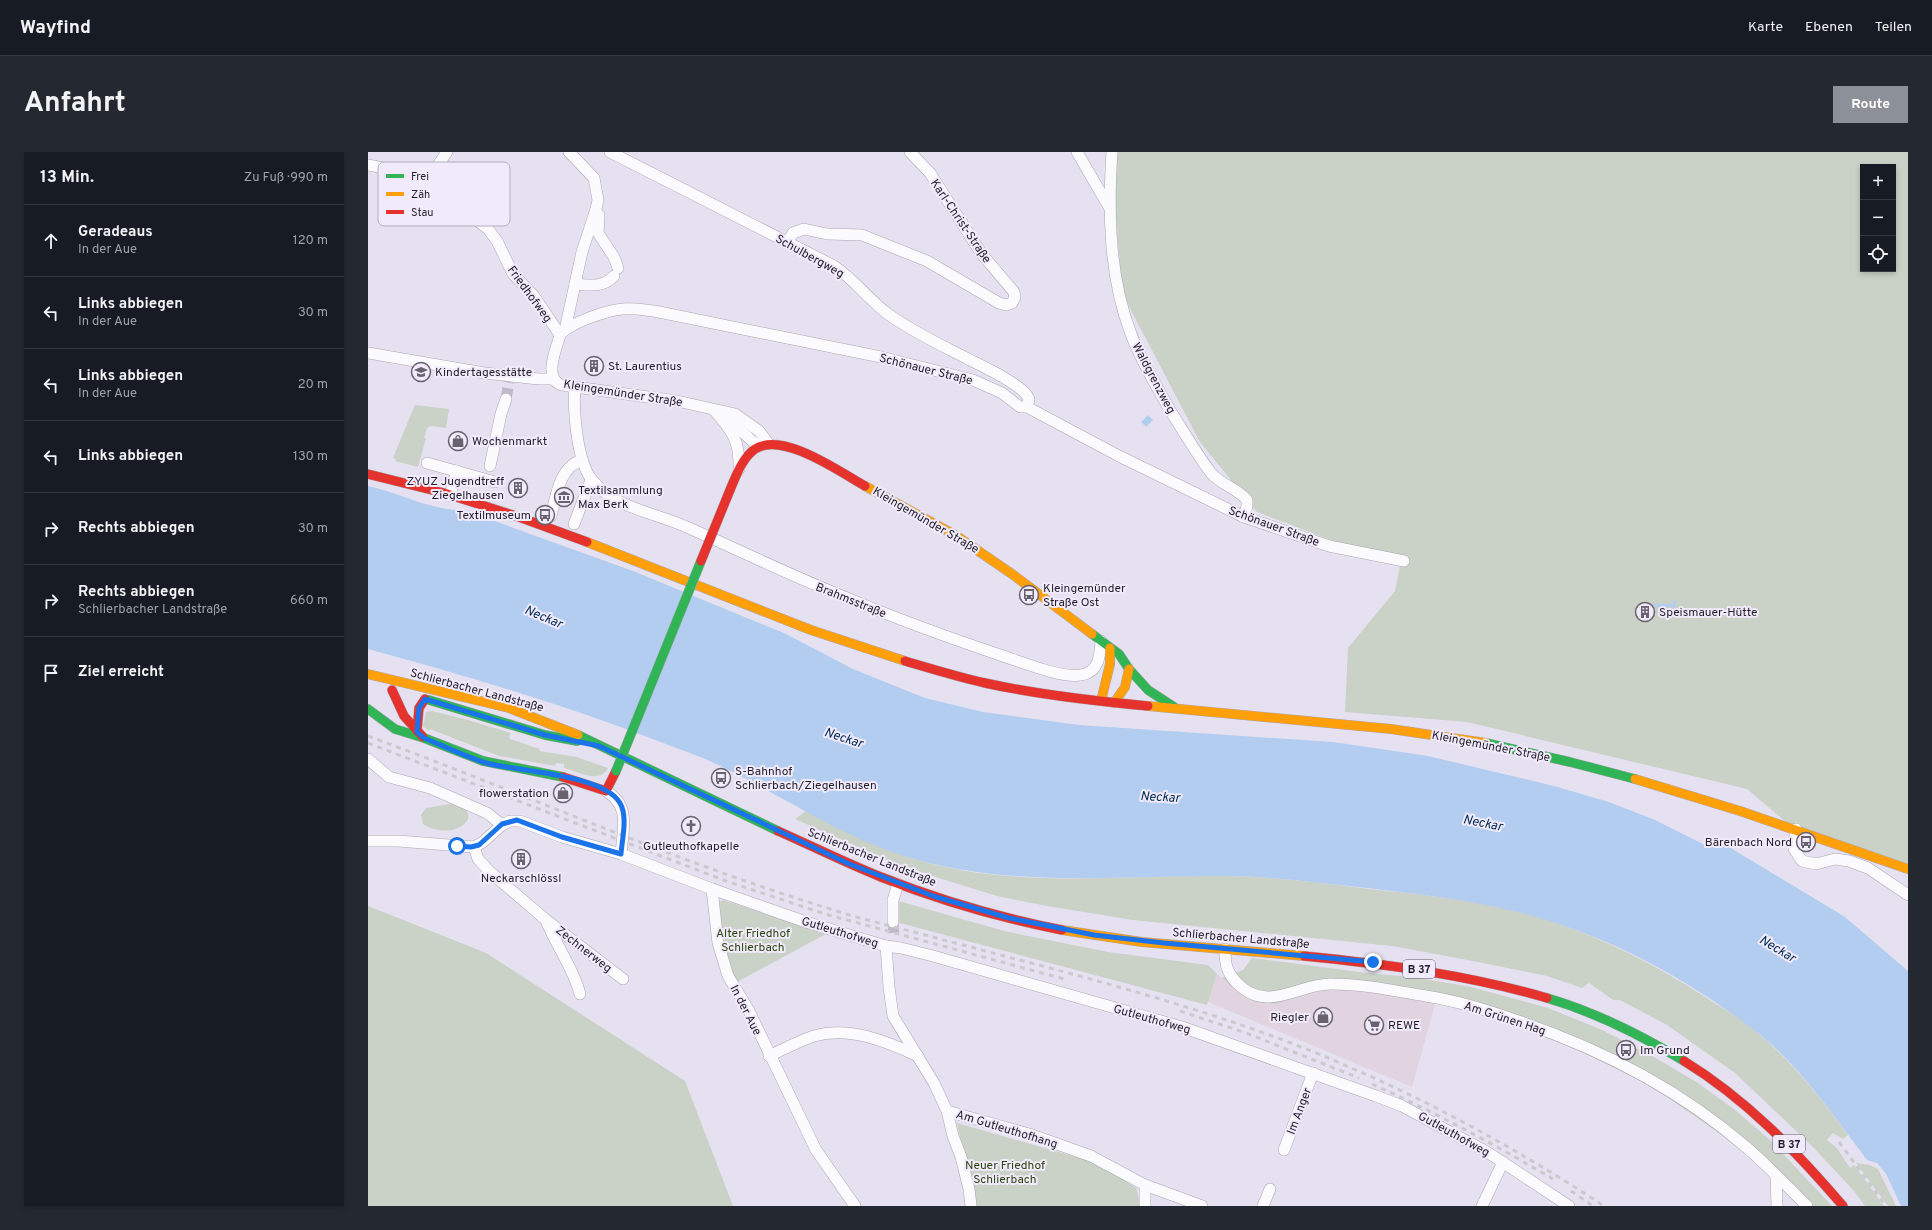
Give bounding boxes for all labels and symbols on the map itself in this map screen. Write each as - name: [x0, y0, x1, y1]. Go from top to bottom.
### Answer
- legend: [378, 162, 510, 226]
- text: Frei: [411, 170, 429, 184]
- street label: Karl-Christ-Straße: [926, 176, 994, 267]
- text: Zäh: [411, 188, 430, 202]
- text: Stau: [411, 206, 434, 220]
- street label: Schulbergweg: [772, 231, 847, 282]
- street label: Friedhofweg: [503, 263, 555, 326]
- street label: Waldgrenzweg: [1128, 340, 1179, 417]
- street label: Schönauer Straße: [877, 351, 974, 389]
- building icon: St. Laurentius: [583, 355, 605, 377]
- place label: St. Laurentius: [608, 359, 682, 375]
- school or university icon: Kindertagesstätte: [410, 361, 432, 383]
- place label: Kindertagesstätte: [435, 365, 532, 381]
- street label: Kleingemünder Straße: [562, 377, 684, 411]
- shop icon: Wochenmarkt: [447, 430, 469, 452]
- place label: Wochenmarkt: [472, 434, 547, 450]
- place label: ZYUZ Jugendtreff Ziegelhausen: [406, 474, 504, 504]
- building icon: ZYUZ Jugendtreff Ziegelhausen: [507, 477, 529, 499]
- place label: Textilsammlung Max Berk: [578, 483, 663, 513]
- street label: Kleingemünder Straße: [869, 484, 982, 558]
- museum icon: Textilsammlung Max Berk: [553, 486, 575, 508]
- street label: Schönauer Straße: [1226, 503, 1321, 551]
- bus stop icon: Textilmuseum: [534, 504, 556, 526]
- place label: Textilmuseum: [457, 508, 531, 524]
- street label: Brahmsstraße: [813, 580, 888, 622]
- place label: Kleingemünder Straße Ost: [1043, 581, 1126, 611]
- bus stop icon: Kleingemünder Straße Ost: [1018, 584, 1040, 606]
- building icon: Speismauer-Hütte: [1634, 601, 1656, 623]
- water label: Neckar: [522, 603, 566, 633]
- place label: Speismauer-Hütte: [1659, 605, 1758, 621]
- street label: Schlierbacher Landstraße: [408, 665, 545, 717]
- water label: Neckar: [822, 725, 866, 753]
- street label: Kleingemünder Straße: [1430, 728, 1551, 766]
- place label: S-Bahnhof Schlierbach/Ziegelhausen: [735, 764, 877, 794]
- bus stop icon: S-Bahnhof Schlierbach/Ziegelhausen: [710, 767, 732, 789]
- shop icon: flowerstation: [552, 782, 574, 804]
- place label: flowerstation: [479, 786, 549, 802]
- water label: Neckar: [1140, 789, 1181, 807]
- water label: Neckar: [1462, 812, 1505, 836]
- church icon: Gutleuthofkapelle: [680, 815, 702, 837]
- street label: Schlierbacher Landstraße: [805, 825, 938, 891]
- bus stop icon: Bärenbach Nord: [1795, 831, 1817, 853]
- place label: Bärenbach Nord: [1705, 835, 1792, 851]
- route start: [448, 837, 466, 855]
- place label: Gutleuthofkapelle: [643, 839, 739, 855]
- building icon: Neckarschlössl: [510, 848, 532, 870]
- place label: Neckarschlössl: [481, 871, 561, 887]
- street label: Gutleuthofweg: [799, 914, 880, 952]
- street label: Zechnerweg: [552, 923, 615, 977]
- street label: Schlierbacher Landstraße: [1172, 925, 1310, 953]
- park label: Alter Friedhof Schlierbach: [716, 926, 790, 956]
- water label: Neckar: [1756, 933, 1799, 967]
- route end: [1364, 953, 1382, 971]
- road number: B 37: [1403, 960, 1435, 978]
- street label: In der Aue: [726, 983, 765, 1038]
- street label: Am Grünen Hag: [1462, 998, 1548, 1040]
- street label: Gutleuthofweg: [1111, 1001, 1192, 1039]
- shop icon: Riegler: [1312, 1006, 1334, 1028]
- place label: Riegler: [1270, 1010, 1309, 1026]
- supermarket icon: REWE: [1363, 1014, 1385, 1036]
- place label: REWE: [1388, 1018, 1420, 1034]
- bus stop icon: Im Grund: [1615, 1039, 1637, 1061]
- place label: Im Grund: [1640, 1043, 1690, 1059]
- street label: Im Anger: [1284, 1085, 1316, 1137]
- street label: Am Gutleuthofhang: [954, 1107, 1060, 1153]
- street label: Gutleuthofweg: [1415, 1109, 1492, 1161]
- road number: B 37: [1773, 1135, 1805, 1153]
- park label: Neuer Friedhof Schlierbach: [965, 1158, 1045, 1188]

